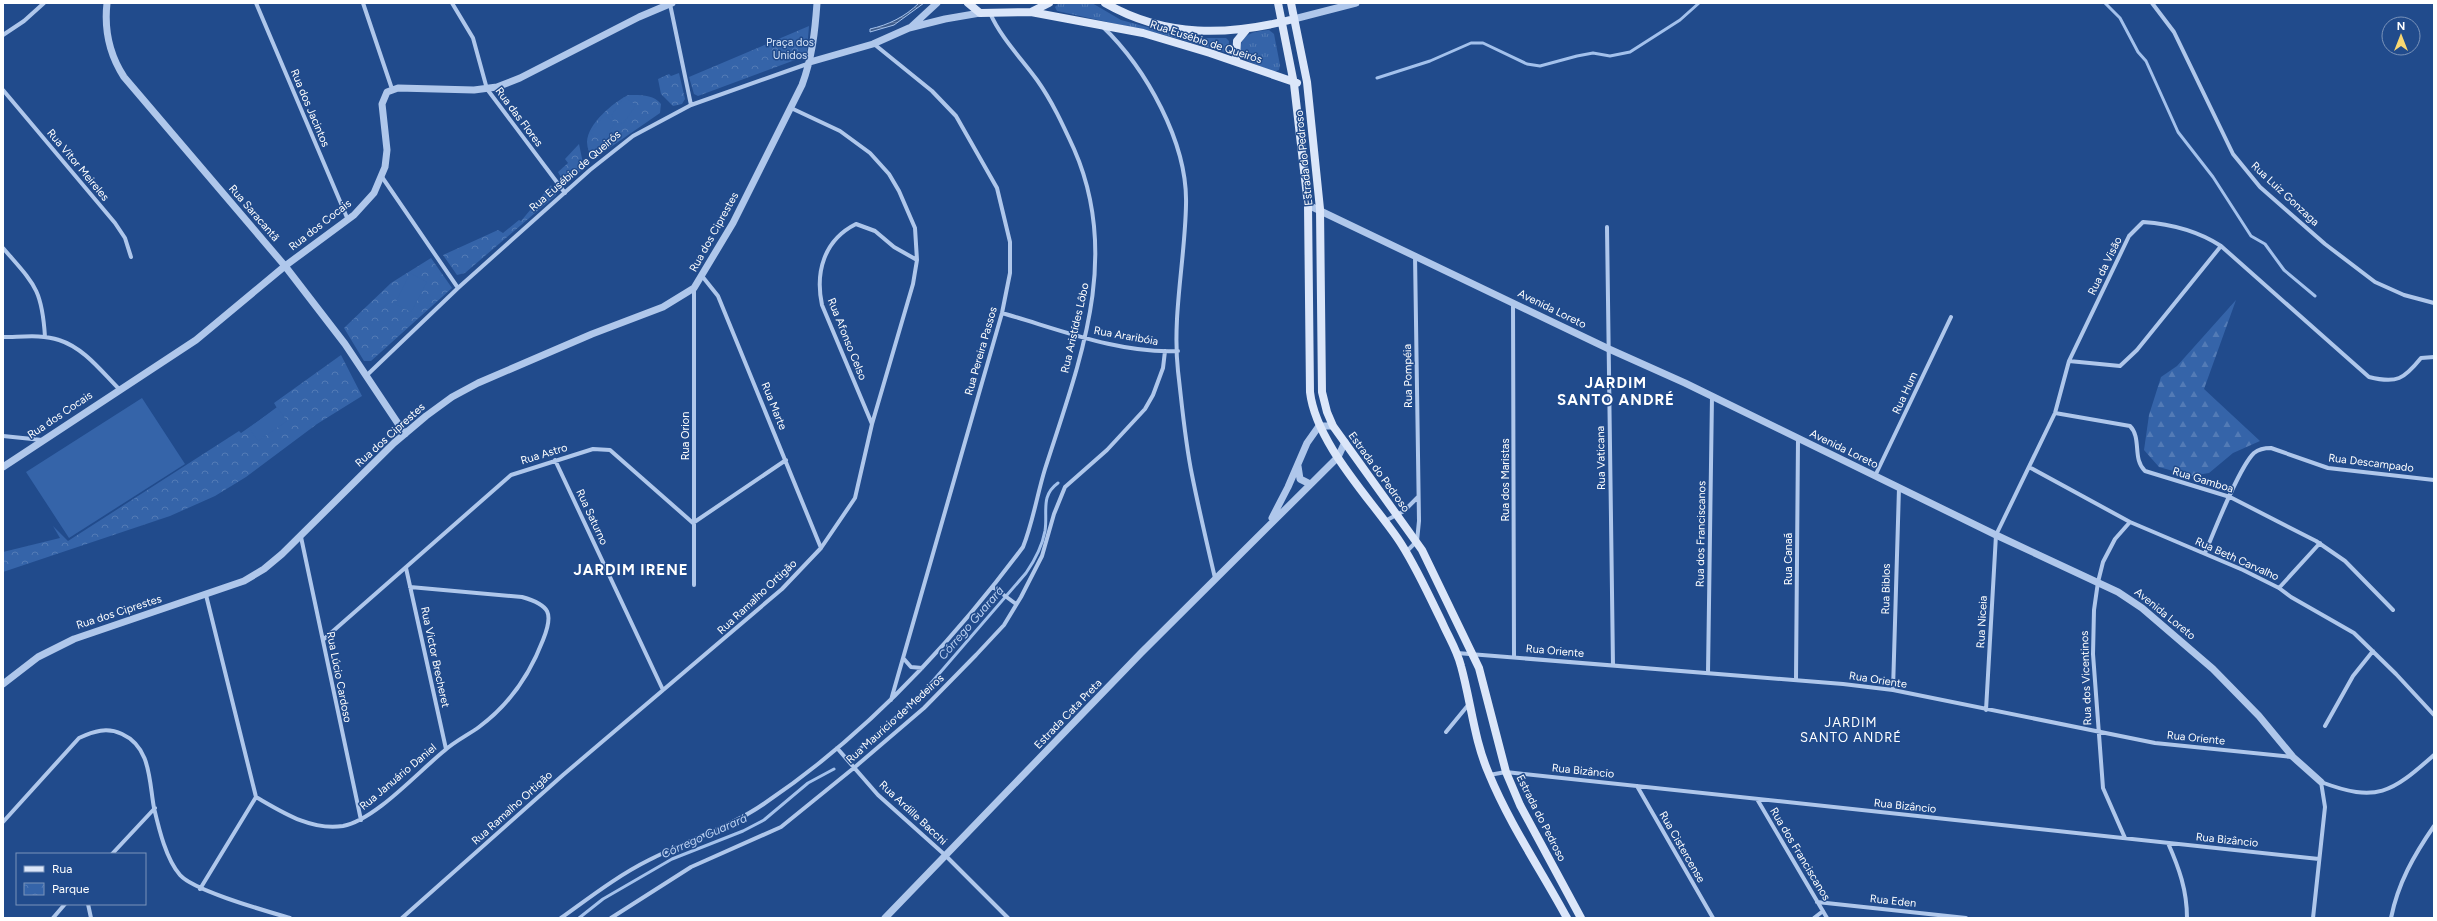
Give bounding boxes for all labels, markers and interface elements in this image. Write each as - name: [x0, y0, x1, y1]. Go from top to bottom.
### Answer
- north arrow: [2381, 16, 2421, 56]
- street label: Rua Eusébio de Queirós: [1148, 18, 1264, 66]
- text: N: [2397, 20, 2405, 33]
- park label: Praça dos Unidos: [766, 36, 814, 62]
- street label: Rua dos Jacintos: [288, 67, 332, 149]
- street label: Rua das Flores: [492, 85, 546, 149]
- street label: Estrada do Pedroso: [1293, 110, 1315, 206]
- street label: Rua Vitor Meireles: [44, 126, 112, 204]
- street label: Rua Eusébio de Queirós: [527, 128, 623, 214]
- street label: Rua Luiz Gonzaga: [2248, 159, 2322, 229]
- street label: Rua Saracantã: [226, 182, 282, 244]
- street label: Rua dos Ciprestes: [687, 190, 741, 274]
- street label: Rua dos Cocais: [286, 197, 354, 253]
- street label: Rua da Visão: [2085, 235, 2125, 297]
- street label: Rua Aristídes Lôbo: [1058, 282, 1092, 374]
- street label: Avenida Loreto: [1516, 287, 1588, 331]
- street label: Rua Afonso Celso: [825, 296, 869, 382]
- street label: Rua Pereira Passos: [962, 305, 1000, 397]
- street label: Rua Araribóia: [1093, 324, 1159, 348]
- street label: Rua Pompéia: [1401, 344, 1415, 408]
- street label: Rua Hum: [1890, 370, 1920, 416]
- district label: JARDIM SANTO ANDRÉ: [1557, 374, 1675, 409]
- street label: Rua Marte: [759, 380, 789, 432]
- street label: Rua dos Cocais: [25, 388, 95, 442]
- street label: Rua dos Ciprestes: [353, 400, 427, 470]
- street label: Rua Orion: [679, 412, 692, 460]
- street label: Rua Vaticana: [1594, 426, 1608, 490]
- street label: Avenida Loreto: [1808, 427, 1880, 471]
- street label: Estrada do Pedroso: [1346, 429, 1412, 515]
- street label: Rua dos Maristas: [1499, 438, 1512, 522]
- street label: Rua Astro: [519, 441, 569, 467]
- street label: Rua Descampado: [2328, 451, 2414, 475]
- street label: Rua Gamboa: [2171, 465, 2235, 495]
- street label: Rua dos Franciscanos: [1694, 481, 1708, 587]
- street label: Rua Saturno: [573, 487, 611, 547]
- street label: Rua Canaã: [1782, 533, 1795, 585]
- street label: Rua Beth Carvalho: [2193, 535, 2281, 583]
- street label: Rua Ramalho Ortigão: [715, 557, 799, 637]
- district label: JARDIM IRENE: [573, 561, 689, 579]
- street label: Rua Biblos: [1879, 563, 1893, 615]
- water label: Córrego Guarará: [935, 584, 1007, 662]
- street label: Avenida Loreto: [2132, 585, 2198, 643]
- street label: Rua dos Ciprestes: [75, 592, 163, 632]
- street label: Rua Niceia: [1974, 595, 1990, 649]
- street label: Rua Victor Brecheret: [418, 605, 452, 709]
- street label: Rua Lúcio Cardoso: [324, 630, 354, 724]
- street label: Rua dos Vicentinos: [2078, 630, 2094, 726]
- street label: Rua Oriente: [1525, 642, 1585, 660]
- street label: Rua Oriente: [1848, 669, 1908, 691]
- street label: Rua Mauricio de Medeiros: [843, 672, 947, 766]
- street label: Estrada Cata Preta: [1031, 677, 1105, 751]
- district label: JARDIM SANTO ANDRÉ: [1800, 715, 1902, 745]
- street label: Rua Oriente: [2166, 728, 2226, 748]
- street label: Rua Januário Daniel: [357, 741, 439, 813]
- street label: Rua Bizâncio: [1551, 761, 1615, 781]
- street label: Rua Ramalho Ortigão: [469, 768, 555, 848]
- street label: Estrada do Pedroso: [1513, 772, 1569, 864]
- street label: Rua Ardille Bacchi: [876, 778, 950, 848]
- street label: Rua Bizâncio: [1873, 796, 1937, 816]
- street label: Rua dos Franciscanos: [1767, 805, 1833, 903]
- street label: Rua Cistercense: [1656, 809, 1708, 885]
- water label: Córrego Guarará: [659, 811, 749, 861]
- street label: Rua Bizâncio: [2195, 830, 2259, 850]
- legend: [16, 853, 146, 905]
- text: Rua: [52, 862, 72, 876]
- text: Parque: [52, 882, 90, 896]
- street label: Rua Eden: [1869, 892, 1917, 910]

